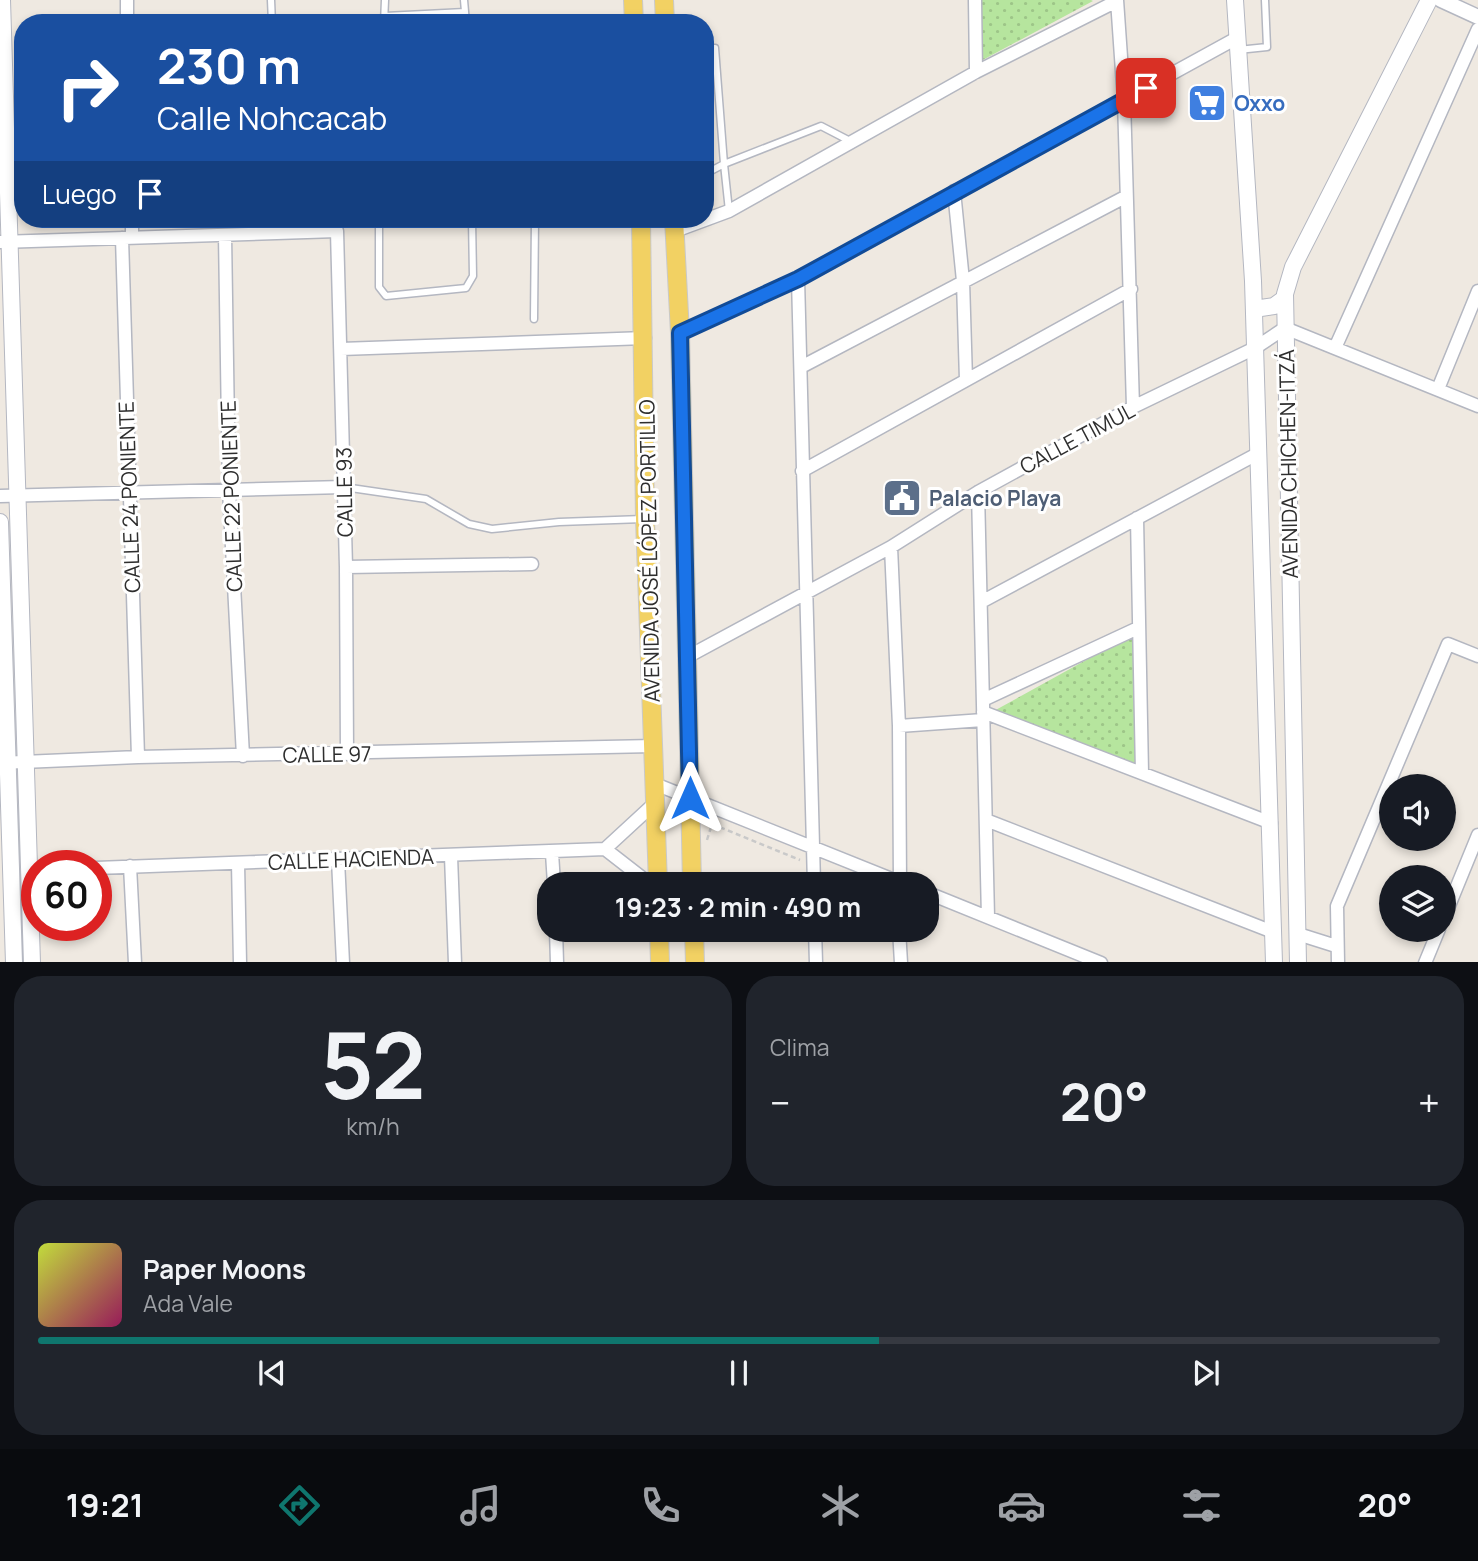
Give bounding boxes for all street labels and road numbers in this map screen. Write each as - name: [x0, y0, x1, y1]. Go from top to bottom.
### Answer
- street label: AVENIDA CHICHEN-ITZÁ: [1272, 349, 1304, 579]
- street label: CALLE TIMUL: [1015, 396, 1139, 480]
- street label: AVENIDA JOSÉ LÓPEZ PORTILLO: [632, 399, 666, 703]
- street label: CALLE 22 PONIENTE: [214, 400, 248, 592]
- street label: CALLE 24 PONIENTE: [112, 401, 146, 593]
- street label: CALLE 93: [329, 447, 359, 537]
- street label: CALLE 97: [282, 739, 372, 769]
- street label: CALLE HACIENDA: [268, 842, 434, 876]

